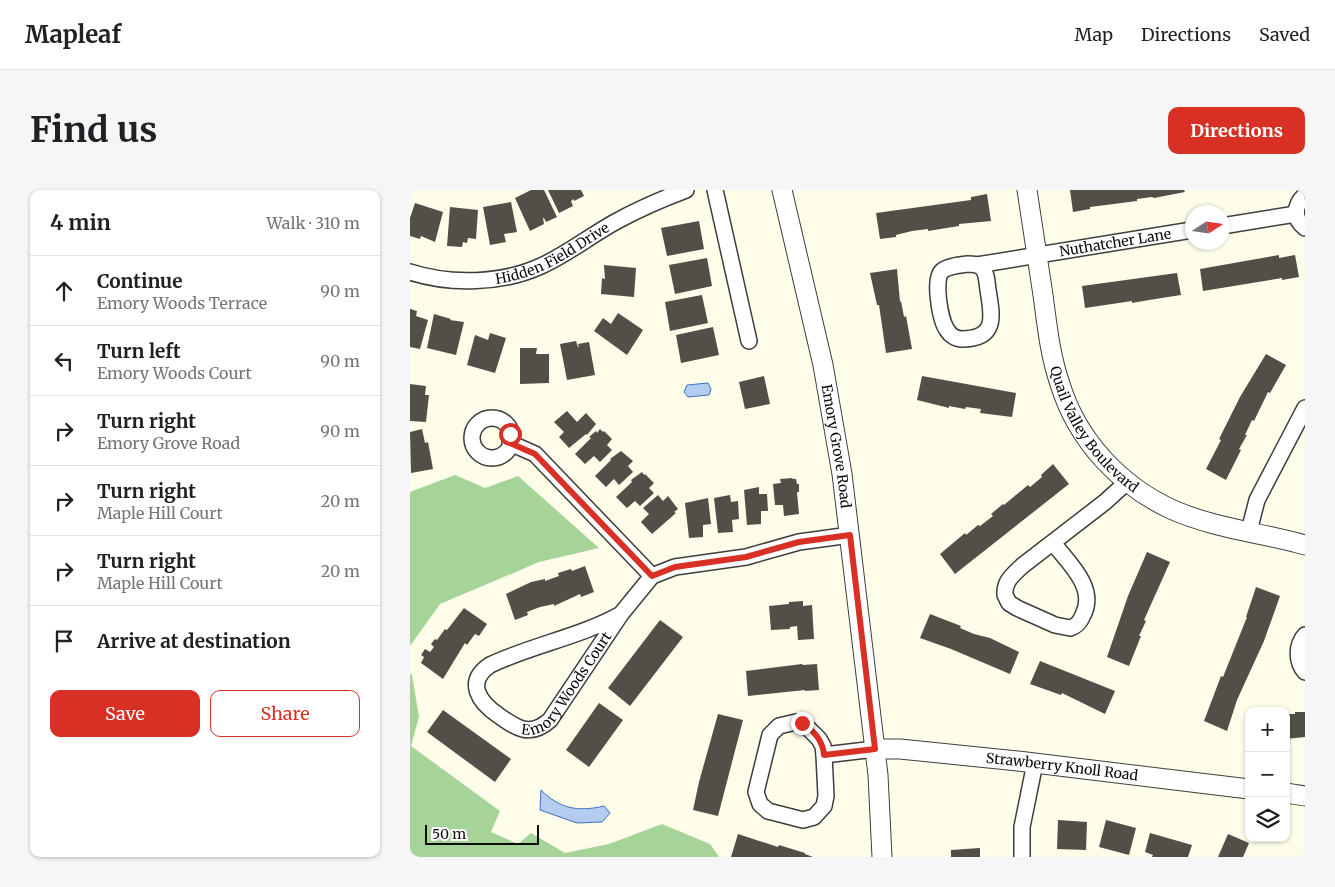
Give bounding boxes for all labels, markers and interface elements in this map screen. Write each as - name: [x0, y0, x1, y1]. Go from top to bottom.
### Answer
- text: Mapleaf: [25, 19, 121, 50]
- text: Map: [1075, 23, 1113, 46]
- text: Directions: [1141, 23, 1231, 46]
- text: Saved: [1259, 23, 1310, 46]
- button: Directions: [1168, 107, 1305, 154]
- text: Find us: [30, 108, 157, 152]
- north arrow: [1185, 205, 1230, 250]
- text: 4 min: [50, 209, 111, 236]
- text: Walk · 310 m: [267, 213, 360, 233]
- street label: Hidden Field Drive: [494, 219, 612, 288]
- street label: Nuthatcher Lane: [1058, 225, 1172, 260]
- text: Continue: [97, 269, 183, 293]
- icon: ahead: [50, 277, 78, 305]
- text: 90 m: [320, 281, 360, 301]
- text: Emory Woods Terrace: [97, 293, 267, 313]
- text: Turn left: [97, 339, 181, 363]
- icon: left: [50, 347, 78, 375]
- text: 90 m: [320, 351, 360, 371]
- text: Emory Woods Court: [97, 363, 252, 383]
- street label: Quail Valley Boulevard: [1046, 364, 1143, 497]
- street label: Emory Grove Road: [817, 383, 855, 510]
- text: Turn right: [97, 409, 196, 433]
- icon: right: [50, 417, 78, 445]
- text: 90 m: [320, 421, 360, 441]
- route start: [499, 423, 522, 446]
- text: Emory Grove Road: [97, 433, 240, 453]
- text: Turn right: [97, 479, 196, 503]
- icon: right: [50, 487, 78, 515]
- text: 20 m: [321, 491, 360, 511]
- text: Maple Hill Court: [97, 503, 223, 523]
- text: Turn right: [97, 549, 196, 573]
- icon: right: [50, 557, 78, 585]
- text: 20 m: [321, 561, 360, 581]
- text: Maple Hill Court: [97, 573, 223, 593]
- icon: arrive: [50, 627, 78, 655]
- street label: Emory Woods Court: [520, 628, 616, 739]
- text: Arrive at destination: [97, 629, 291, 653]
- button: Save: [50, 690, 200, 737]
- button: Share: [210, 690, 360, 737]
- map controls: [1245, 707, 1290, 842]
- button: +: [1245, 707, 1290, 752]
- route end: [791, 712, 814, 735]
- street label: Strawberry Knoll Road: [985, 749, 1140, 785]
- button: −: [1245, 752, 1290, 797]
- button: layers: [1245, 797, 1290, 842]
- scale bar: [425, 822, 539, 845]
- text: 50 m: [432, 825, 466, 843]

